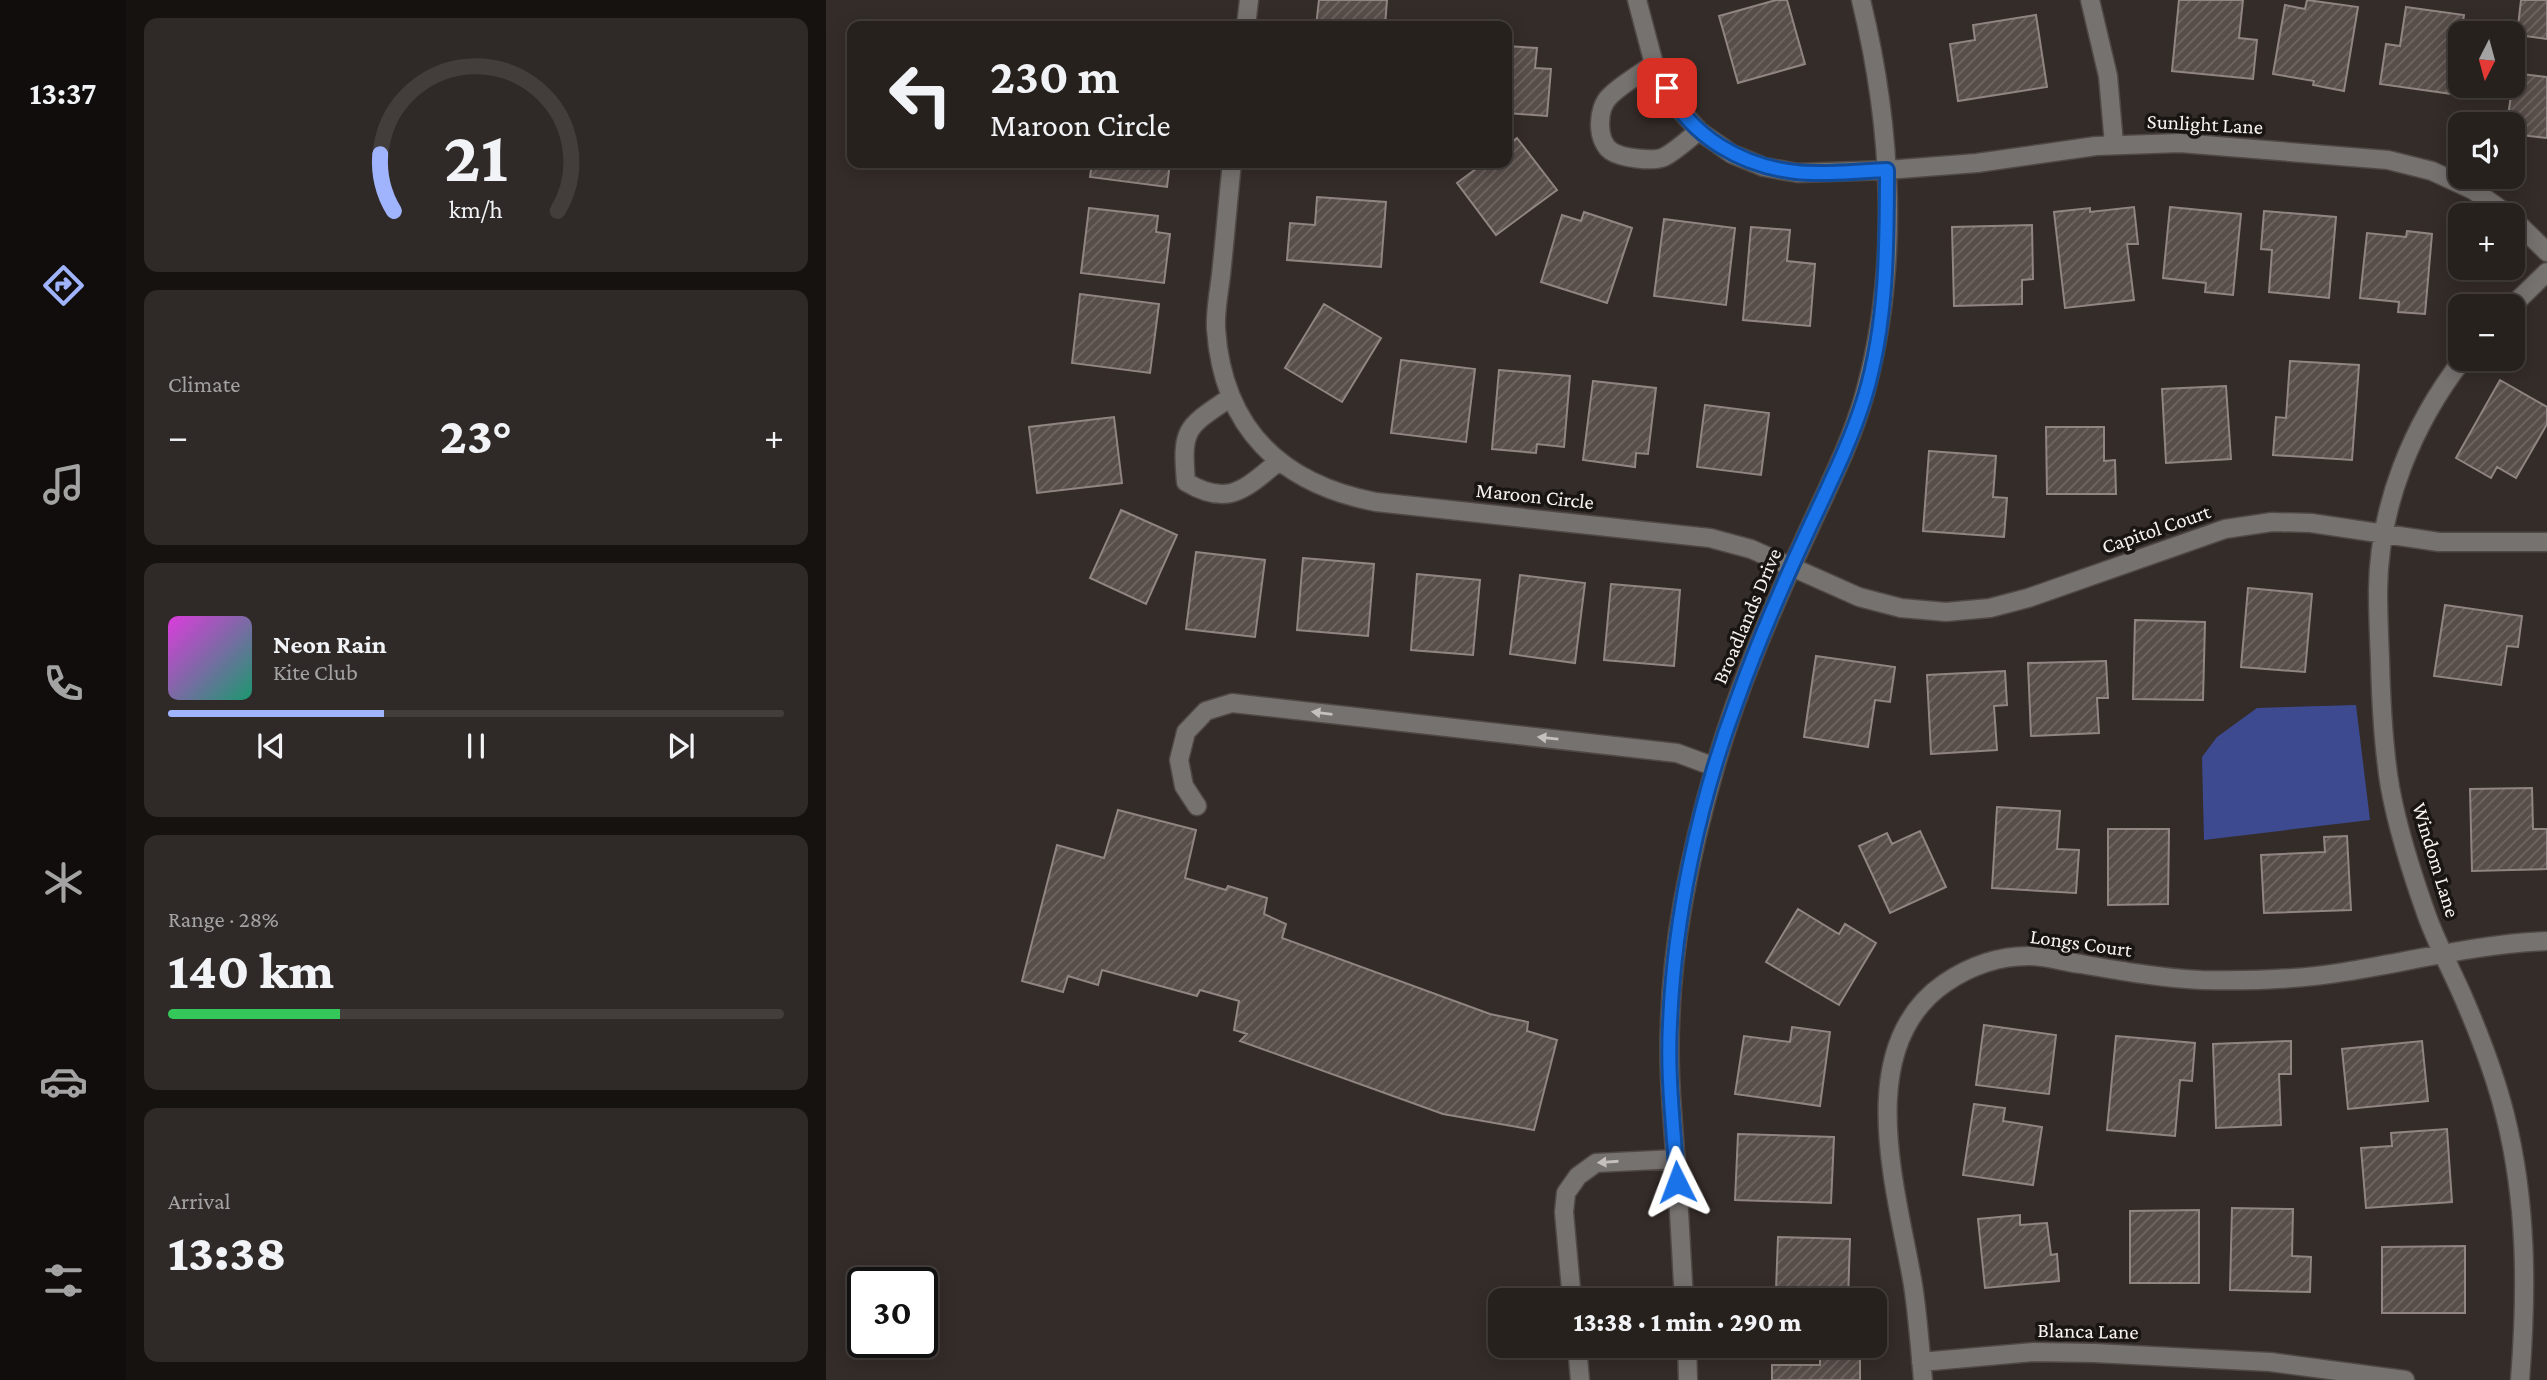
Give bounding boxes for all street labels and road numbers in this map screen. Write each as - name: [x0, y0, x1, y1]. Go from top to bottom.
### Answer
- street label: Sunlight Lane: [2146, 109, 2264, 139]
- street label: Maroon Circle: [1475, 478, 1595, 514]
- street label: Capitol Court: [2098, 499, 2215, 559]
- street label: Broadlands Drive: [1708, 545, 1786, 687]
- street label: Windom Lane: [2407, 800, 2465, 920]
- street label: Longs Court: [2028, 924, 2135, 962]
- street label: Blanca Lane: [2037, 1318, 2139, 1344]

